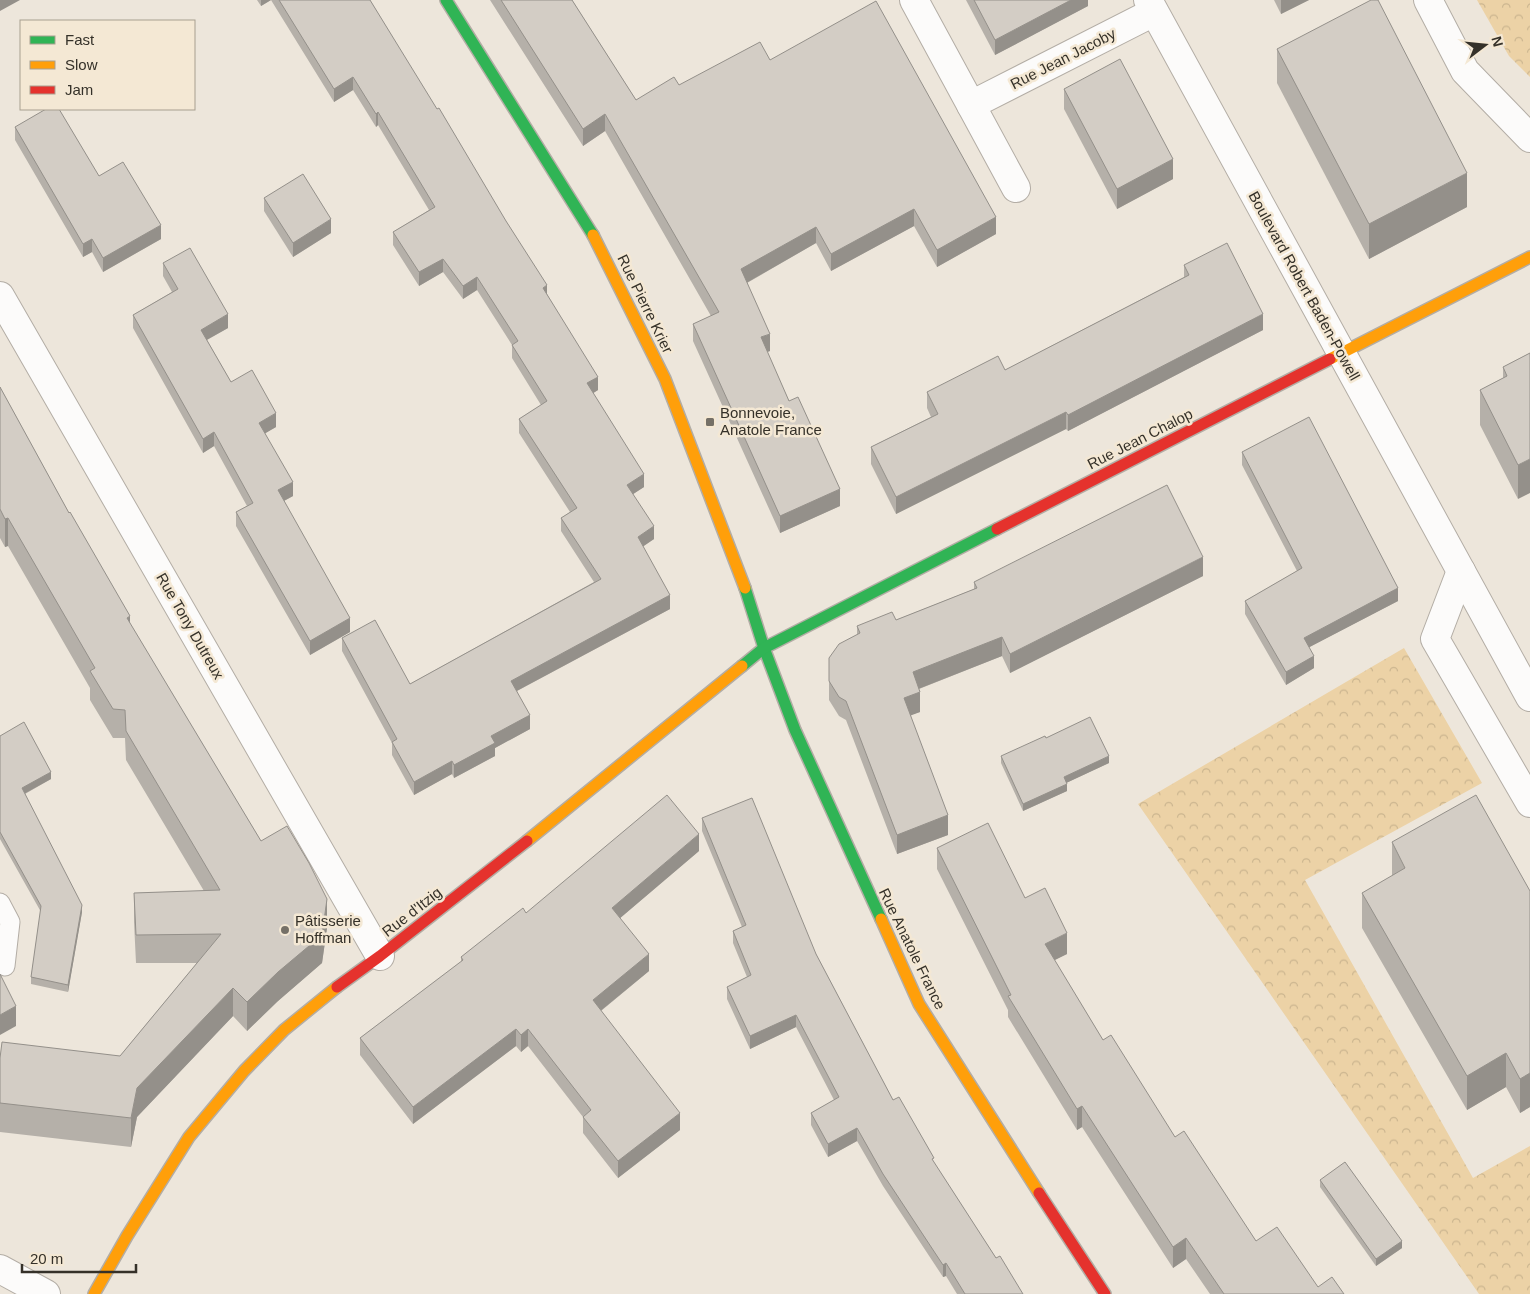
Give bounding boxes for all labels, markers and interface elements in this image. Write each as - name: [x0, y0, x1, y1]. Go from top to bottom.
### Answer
- legend: [20, 20, 195, 110]
- north arrow: [1460, 20, 1510, 70]
- street label: Rue Jean Jacoby: [1007, 24, 1119, 92]
- text: Fast: [65, 31, 95, 48]
- text: N: [1488, 34, 1507, 48]
- text: Slow: [65, 56, 98, 73]
- text: Jam: [65, 81, 93, 98]
- street label: Boulevard Robert Baden-Powell: [1245, 188, 1364, 383]
- street label: Rue Pierre Krier: [614, 252, 677, 356]
- place label: Bonnevoie, Anatole France: [720, 404, 822, 438]
- street label: Rue Jean Chalop: [1084, 405, 1195, 472]
- marker: Bonnevoie, Anatole France: [704, 416, 716, 428]
- street label: Rue Tony Dutreux: [153, 570, 228, 682]
- street label: Rue d'Itzig: [379, 883, 445, 940]
- street label: Rue Anatole France: [876, 885, 949, 1012]
- place label: Pâtisserie Hoffman: [295, 912, 361, 946]
- marker: Pâtisserie Hoffman: [279, 924, 291, 936]
- scale bar: [22, 1242, 136, 1274]
- text: 20 m: [30, 1250, 63, 1267]

